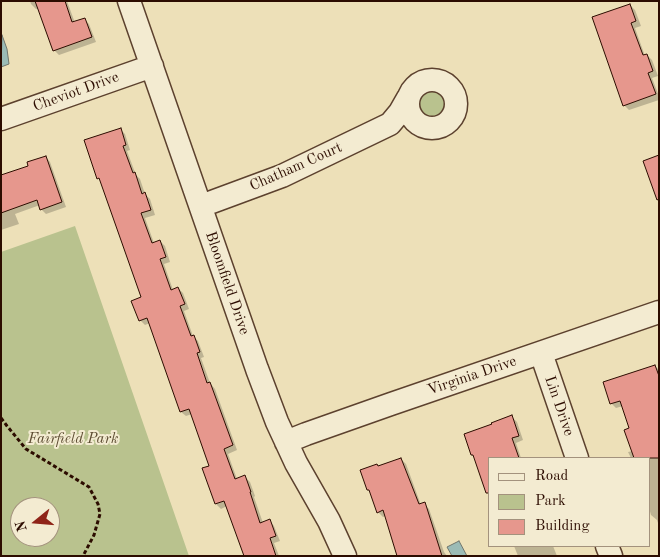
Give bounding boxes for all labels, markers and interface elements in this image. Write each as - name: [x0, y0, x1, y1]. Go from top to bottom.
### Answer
- street label: Cheviot Drive: [31, 68, 121, 116]
- street label: Chatham Court: [247, 139, 345, 195]
- street label: Bloomfield Drive: [201, 229, 253, 337]
- street label: Virginia Drive: [425, 352, 519, 400]
- street label: Lin Drive: [540, 374, 578, 438]
- park label: Fairfield Park: [28, 430, 118, 448]
- legend: [488, 457, 650, 547]
- text: Road: [535, 469, 568, 484]
- text: Park: [535, 494, 566, 509]
- north arrow: [10, 497, 60, 547]
- text: N: [13, 519, 30, 533]
- text: Building: [535, 519, 590, 534]

